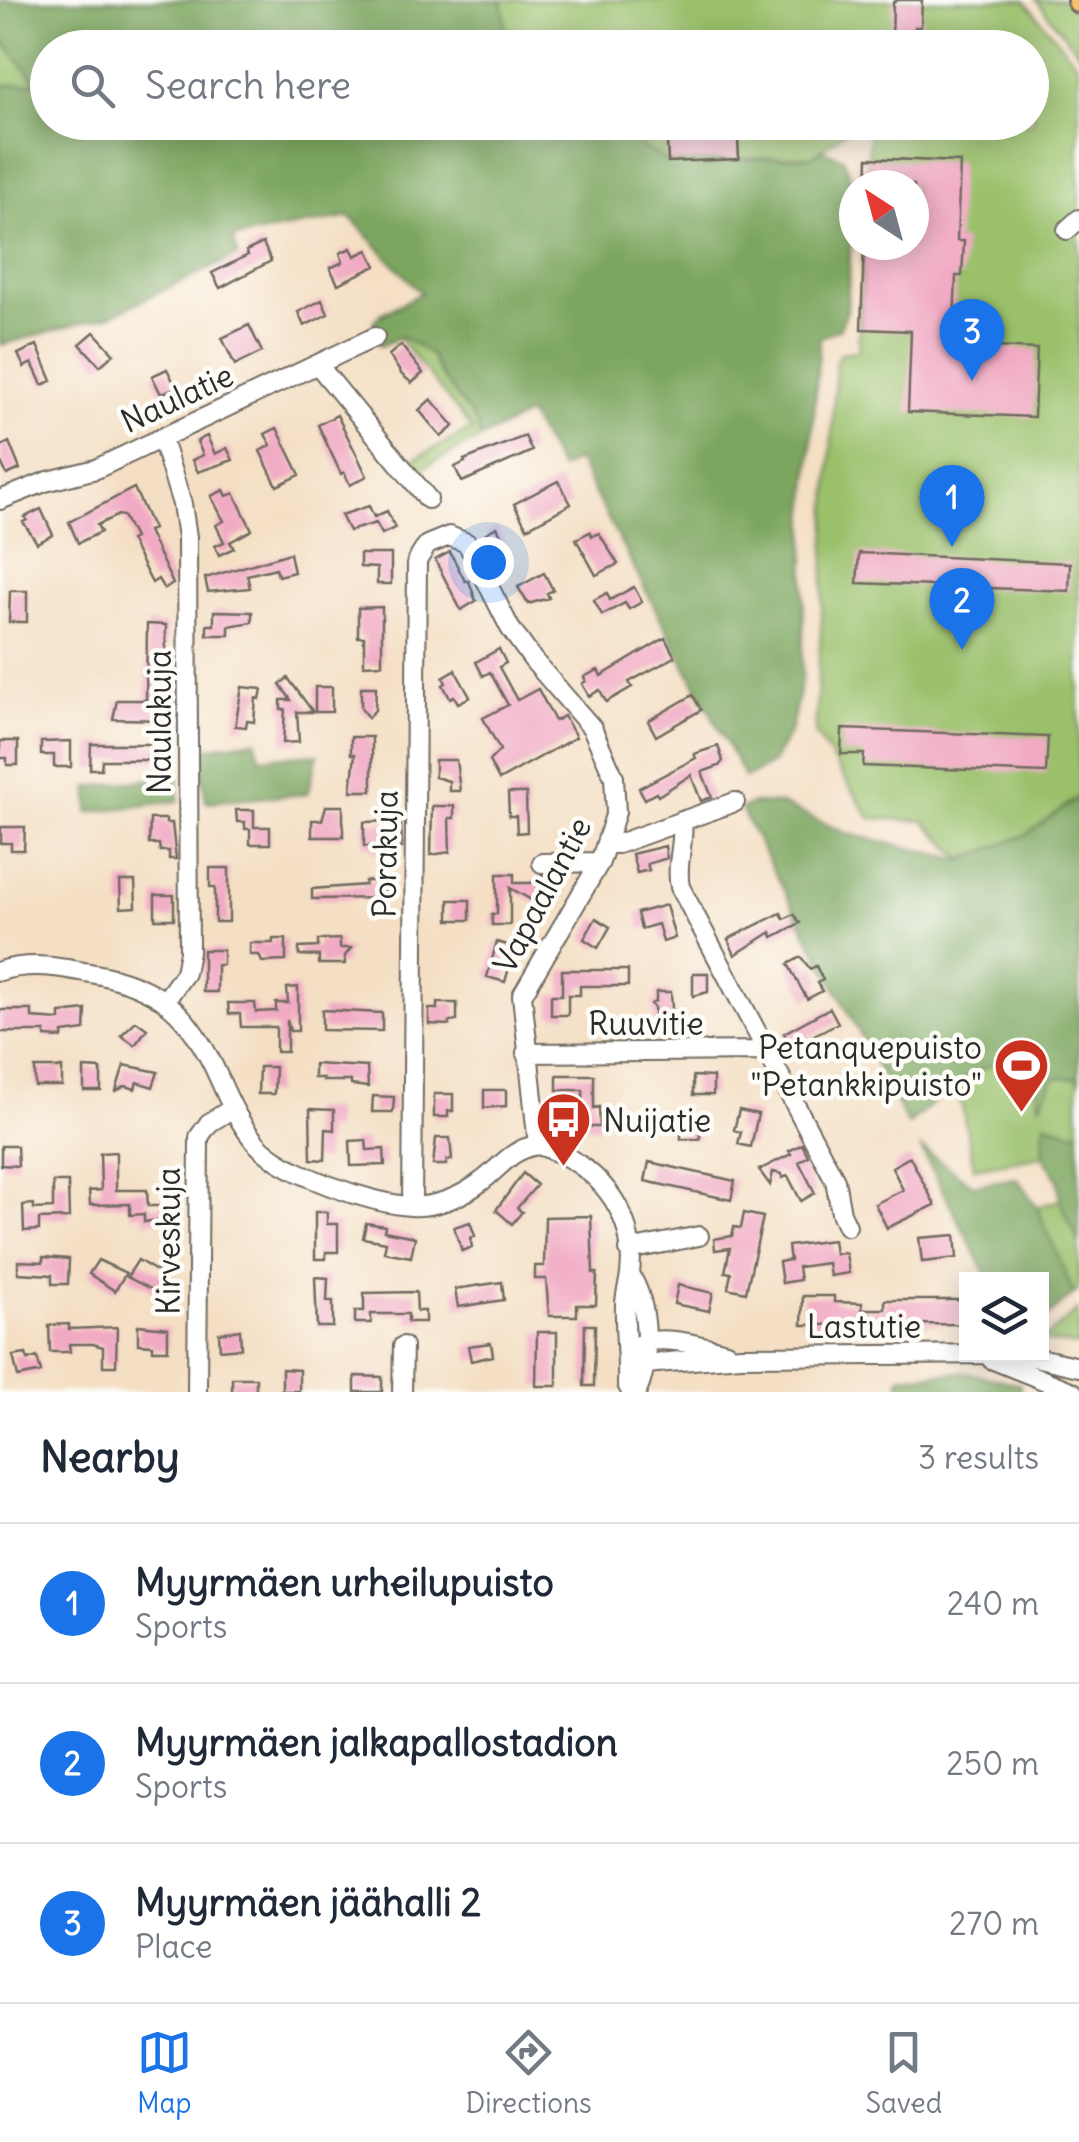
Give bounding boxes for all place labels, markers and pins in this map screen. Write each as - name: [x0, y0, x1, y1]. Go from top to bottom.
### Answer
- pin: 3: [940, 298, 1004, 381]
- pin: 1: [920, 464, 984, 547]
- pin: 2: [930, 568, 994, 650]
- place label: Petanquepuisto "Petankkipuisto": [751, 1027, 982, 1105]
- sports icon: Petanquepuisto "Petankkipuisto": [991, 1035, 1051, 1114]
- bus stop icon: Nuijatie: [534, 1090, 594, 1169]
- place label: Nuijatie: [603, 1100, 711, 1141]

